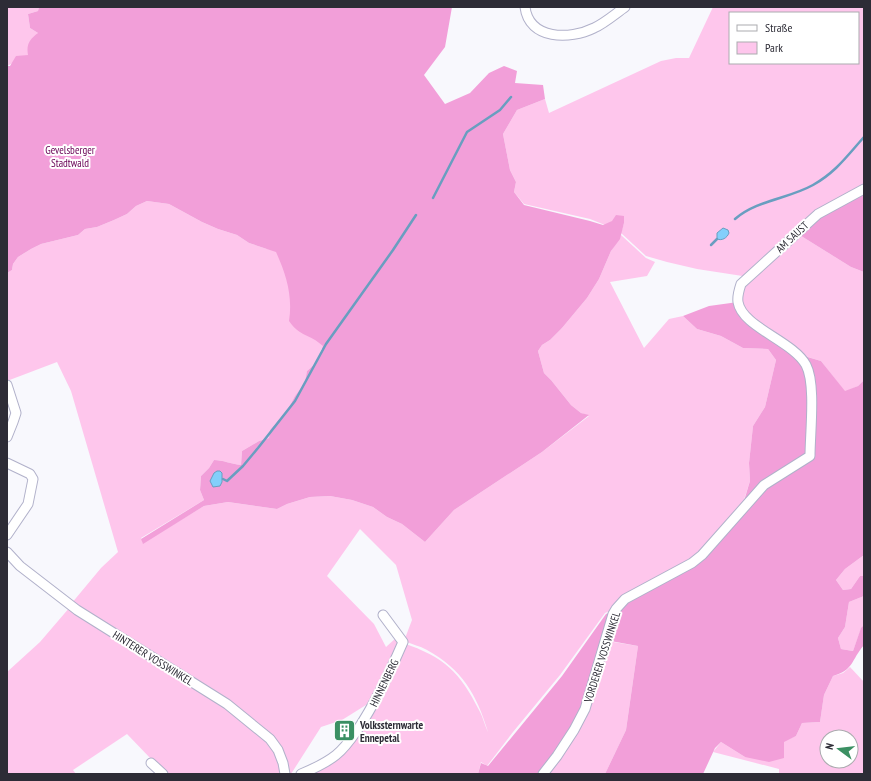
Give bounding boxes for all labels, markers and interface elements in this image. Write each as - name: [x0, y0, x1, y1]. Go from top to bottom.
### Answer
- legend: [729, 12, 859, 64]
- text: Straße: [765, 20, 792, 35]
- text: Park: [765, 40, 783, 55]
- park label: Gevelsberger Stadtwald: [45, 143, 95, 170]
- street label: AM SAUST: [773, 218, 811, 256]
- street label: VORDERER VOSSWINKEL: [580, 609, 623, 705]
- street label: HINTERER VOSSWINKEL: [110, 628, 196, 689]
- street label: HINNENBERG: [366, 657, 402, 709]
- building icon: Volkssternwarte Ennepetal: [331, 718, 357, 744]
- place label: Volkssternwarte Ennepetal: [359, 718, 424, 745]
- north arrow: [819, 729, 859, 769]
- text: N: [822, 742, 837, 751]

